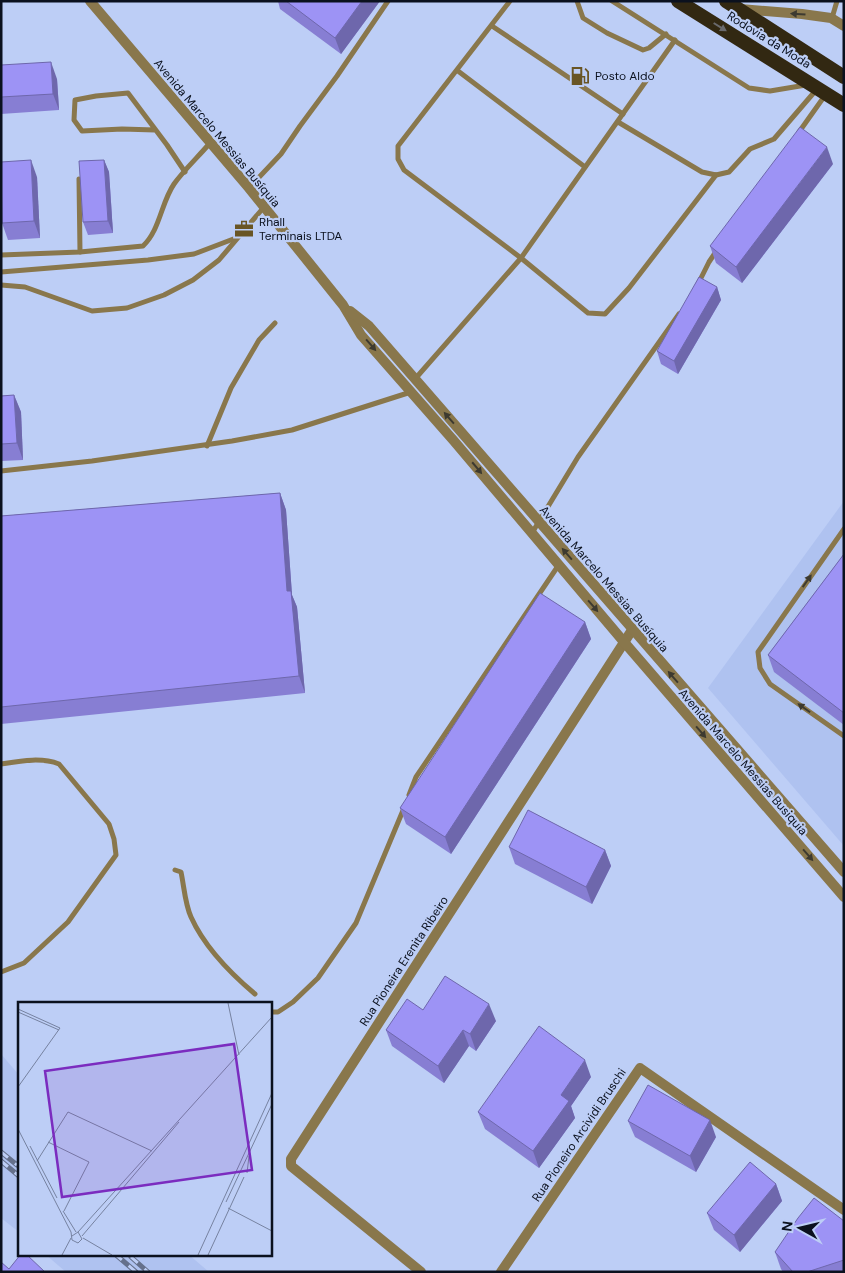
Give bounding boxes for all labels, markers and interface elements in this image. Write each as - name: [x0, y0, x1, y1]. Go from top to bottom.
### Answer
- street label: Rodovia da Moda: [724, 8, 814, 72]
- one-way arrow: [789, 10, 805, 18]
- one-way arrow: [713, 23, 726, 32]
- street label: Avenida Marcelo Messias Busíquia: [150, 56, 284, 210]
- fuel station icon: Posto Aldo: [569, 65, 591, 87]
- place label: Posto Aldo: [595, 68, 655, 84]
- place label: Rhall Terminais LTDA: [259, 214, 342, 244]
- office icon: Rhall Terminais LTDA: [233, 218, 255, 240]
- one-way arrow: [365, 339, 376, 352]
- one-way arrow: [443, 413, 455, 425]
- one-way arrow: [471, 462, 482, 475]
- street label: Avenida Marcelo Messias Busíquia: [536, 502, 672, 656]
- one-way arrow: [561, 548, 572, 561]
- one-way arrow: [802, 575, 812, 588]
- one-way arrow: [587, 600, 598, 613]
- one-way arrow: [668, 671, 679, 684]
- street label: Avenida Marcelo Messias Busiquia: [675, 685, 811, 839]
- one-way arrow: [797, 703, 811, 713]
- one-way arrow: [696, 726, 707, 739]
- one-way arrow: [802, 849, 813, 862]
- street label: Rua Pioneira Erenita Ribeiro: [356, 893, 452, 1029]
- inset map: [18, 1002, 271, 1256]
- street label: Rua Pioneiro Arcividi Bruschi: [528, 1065, 630, 1205]
- north arrow: [775, 1203, 825, 1253]
- text: N: [778, 1220, 797, 1233]

